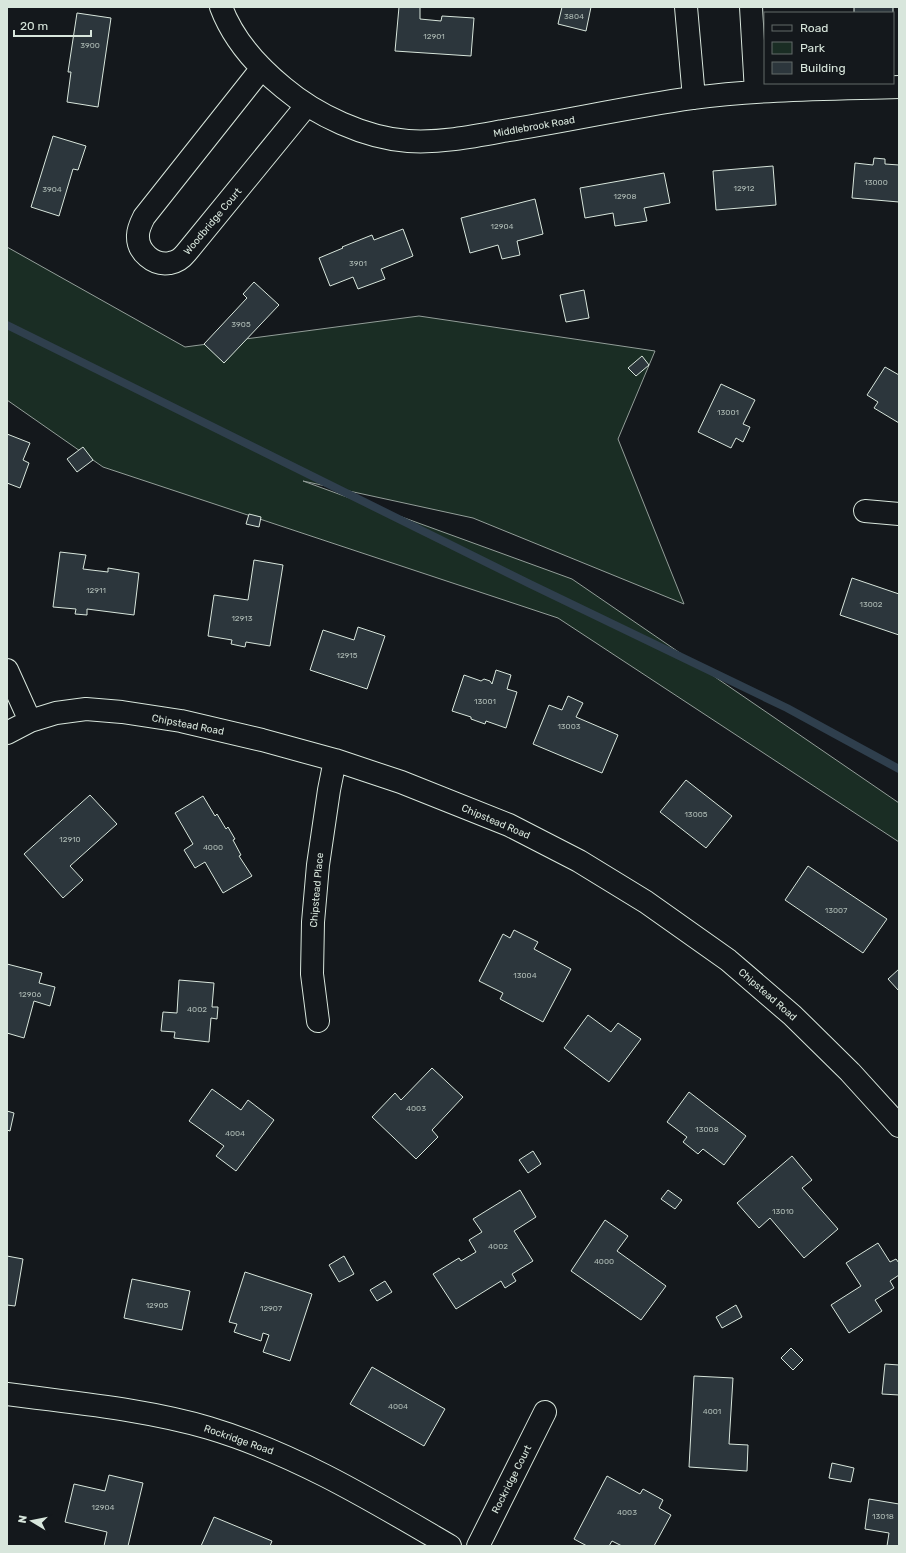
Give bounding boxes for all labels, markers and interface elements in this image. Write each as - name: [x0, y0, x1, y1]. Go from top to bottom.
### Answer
- scale bar: [14, 12, 91, 38]
- house number: 3804: [564, 12, 584, 21]
- legend: [764, 12, 894, 84]
- text: 20 m: [20, 19, 48, 33]
- text: Road: [800, 21, 828, 35]
- house number: 12901: [423, 32, 445, 41]
- house number: 3900: [80, 41, 100, 50]
- text: Park: [800, 41, 826, 55]
- text: Building: [800, 61, 846, 75]
- street label: Middlebrook Road: [492, 114, 576, 140]
- house number: 13000: [864, 178, 888, 187]
- house number: 12912: [734, 184, 755, 193]
- house number: 3904: [42, 185, 62, 194]
- street label: Woodbridge Court: [181, 186, 244, 257]
- house number: 12908: [613, 192, 637, 201]
- house number: 12904: [491, 222, 513, 231]
- house number: 3901: [349, 259, 367, 268]
- house number: 3905: [231, 320, 251, 329]
- house number: 13001: [717, 408, 739, 417]
- house number: 12911: [86, 586, 106, 595]
- house number: 13002: [859, 600, 883, 609]
- house number: 12913: [231, 614, 253, 623]
- house number: 12915: [336, 651, 358, 660]
- house number: 13001: [474, 697, 496, 706]
- street label: Chipstead Road: [151, 712, 225, 738]
- house number: 13003: [557, 722, 581, 731]
- street label: Chipstead Road: [460, 802, 532, 842]
- house number: 13005: [684, 810, 708, 819]
- house number: 12910: [59, 835, 81, 844]
- house number: 4000: [203, 843, 223, 852]
- street label: Chipstead Place: [308, 852, 326, 928]
- house number: 13007: [825, 906, 847, 915]
- street label: Chipstead Road: [736, 966, 799, 1023]
- house number: 13004: [513, 971, 537, 980]
- house number: 12906: [19, 990, 42, 999]
- house number: 4002: [187, 1005, 207, 1014]
- house number: 4003: [406, 1104, 426, 1113]
- house number: 13008: [695, 1125, 719, 1134]
- house number: 4004: [225, 1129, 245, 1138]
- house number: 13010: [772, 1207, 794, 1216]
- house number: 4002: [488, 1242, 508, 1251]
- house number: 4000: [594, 1257, 614, 1266]
- house number: 12905: [146, 1301, 169, 1310]
- house number: 12907: [260, 1304, 282, 1313]
- house number: 4004: [388, 1402, 408, 1411]
- house number: 4001: [703, 1407, 721, 1416]
- street label: Rockridge Road: [202, 1422, 275, 1457]
- street label: Rockridge Court: [489, 1443, 534, 1516]
- north arrow: [12, 1501, 52, 1541]
- house number: 12904: [92, 1503, 114, 1512]
- house number: 4003: [617, 1508, 637, 1517]
- house number: 13018: [872, 1512, 894, 1521]
- text: N: [16, 1514, 30, 1524]

